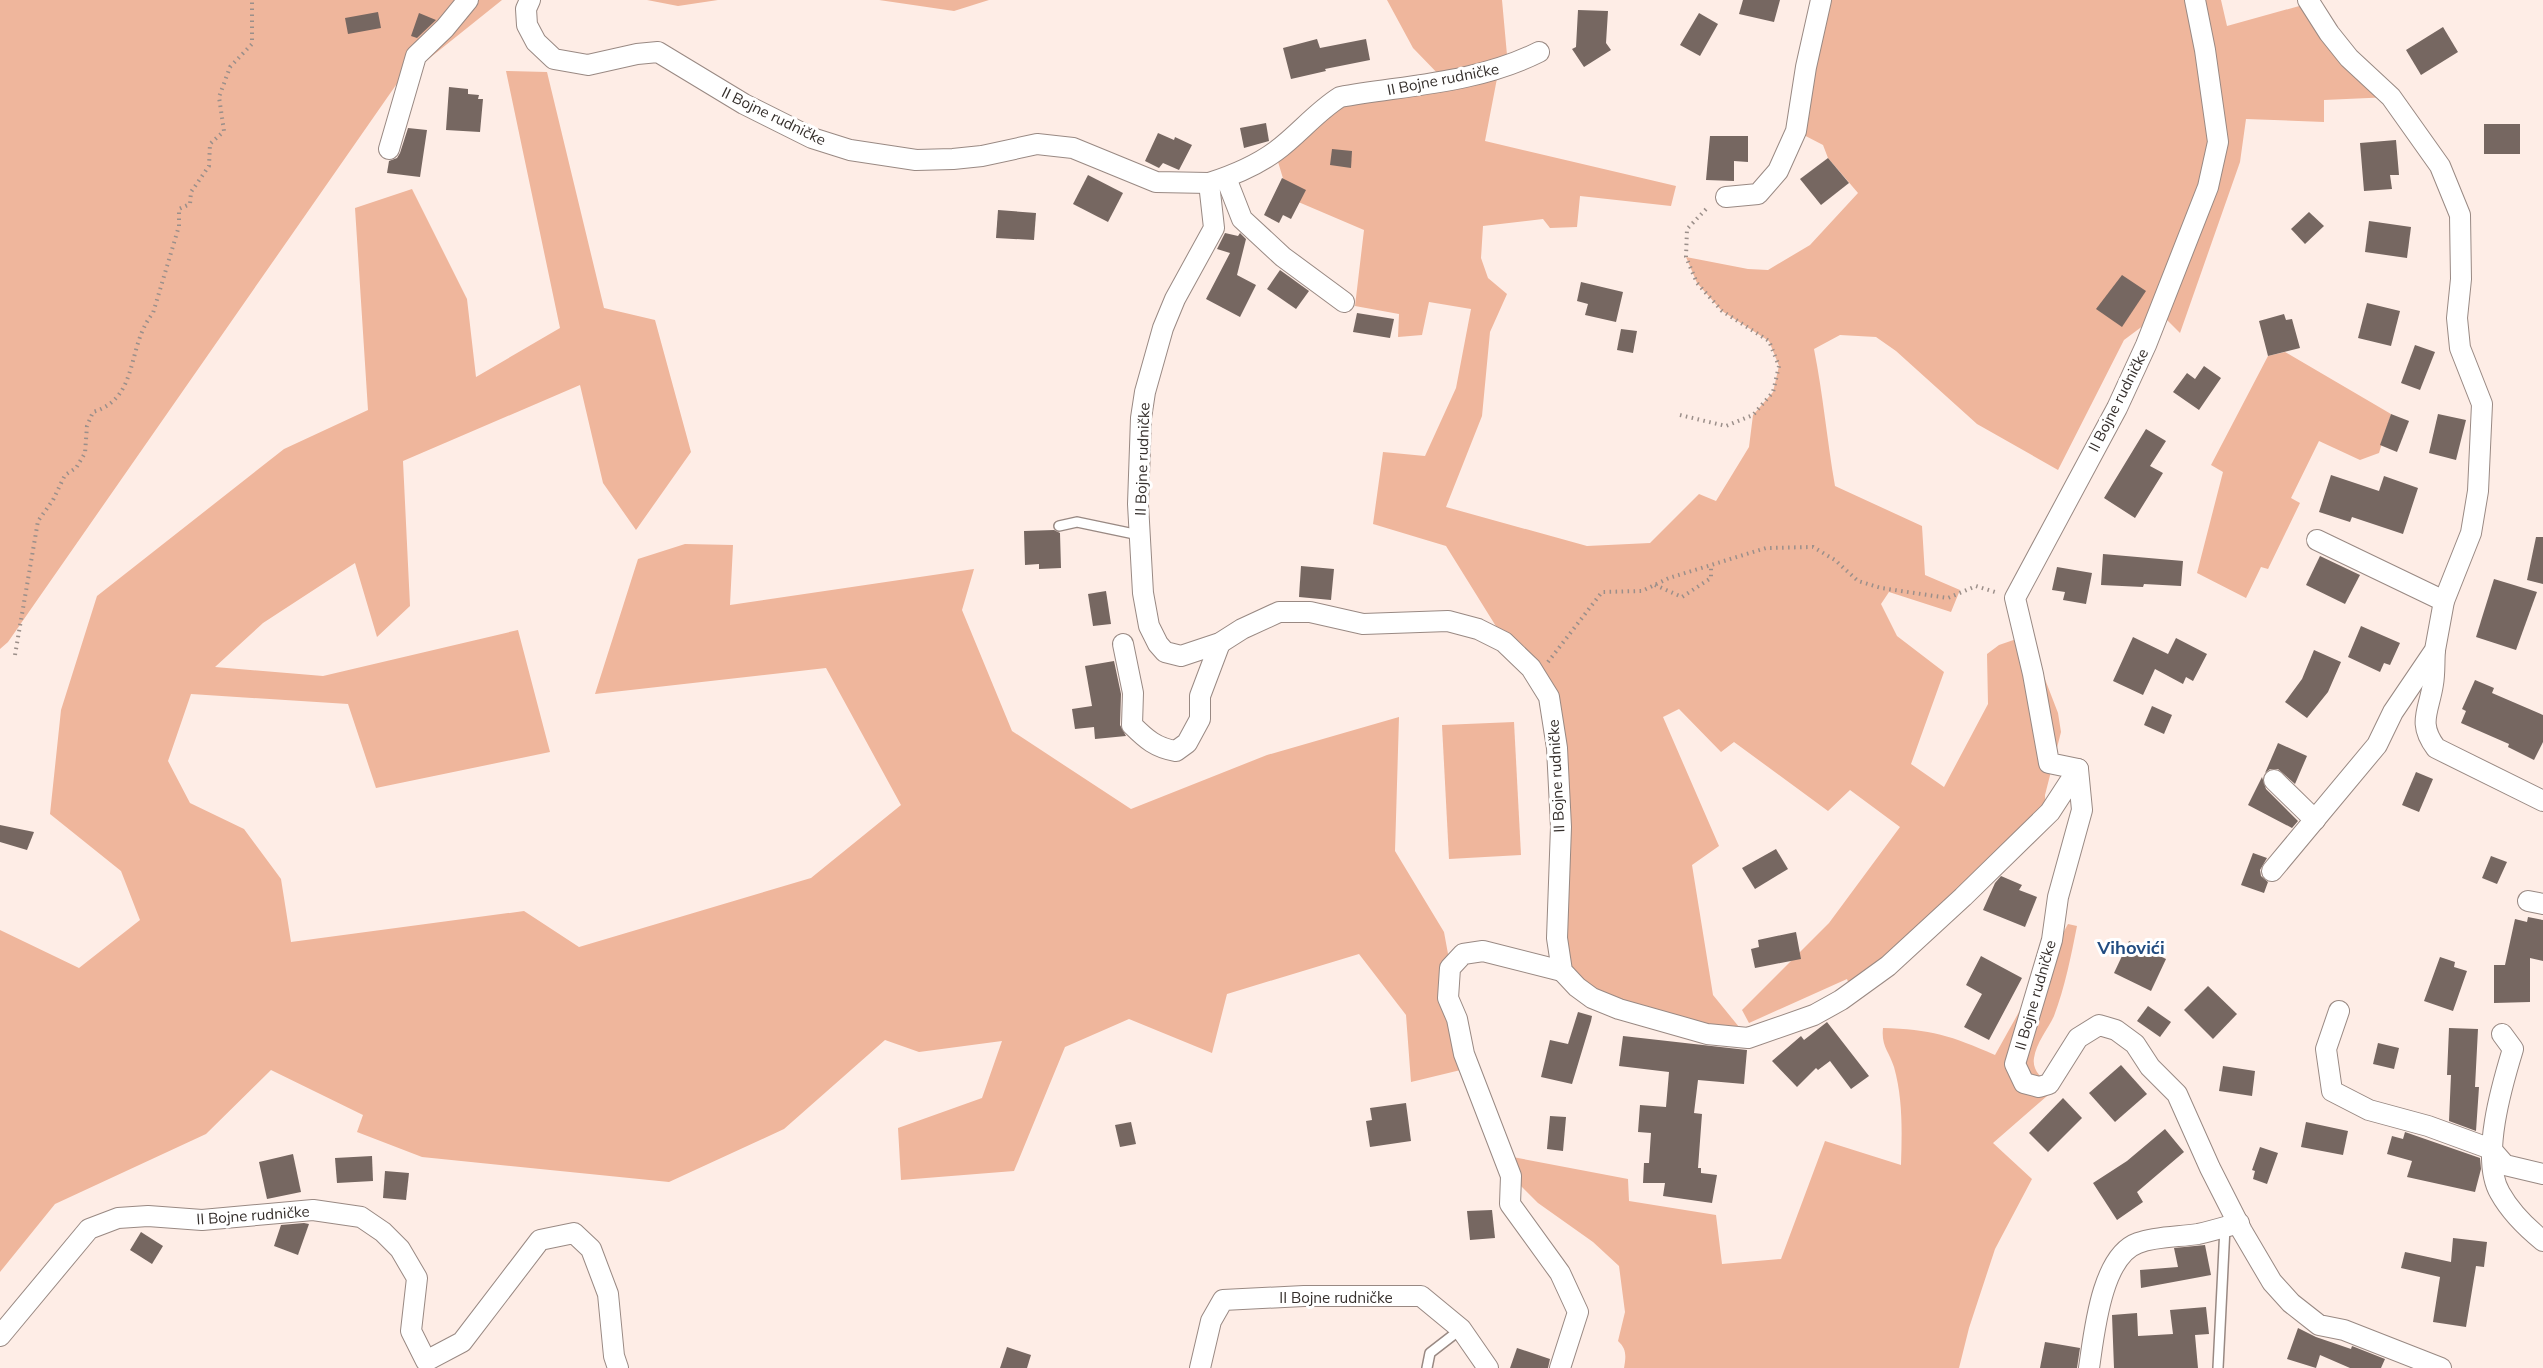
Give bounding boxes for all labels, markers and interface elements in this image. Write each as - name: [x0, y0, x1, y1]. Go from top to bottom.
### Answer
- street label: II Bojne rudničke: [1385, 59, 1501, 99]
- street label: II Bojne rudničke: [719, 83, 829, 149]
- street label: II Bojne rudničke: [2084, 345, 2152, 455]
- street label: II Bojne rudničke: [1131, 402, 1153, 516]
- street label: II Bojne rudničke: [1544, 719, 1568, 833]
- district label: Vihovići: [2096, 936, 2165, 959]
- street label: II Bojne rudničke: [2010, 938, 2060, 1052]
- street label: II Bojne rudničke: [196, 1202, 310, 1228]
- street label: II Bojne rudničke: [1279, 1288, 1393, 1307]

